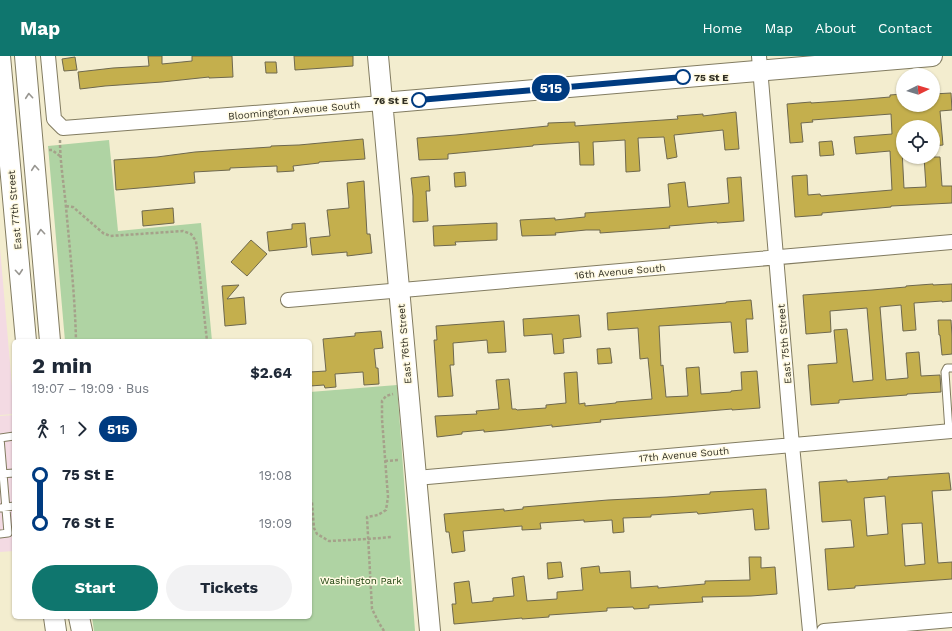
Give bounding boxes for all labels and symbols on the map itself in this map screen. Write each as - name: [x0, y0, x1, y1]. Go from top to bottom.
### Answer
- north arrow: [896, 68, 940, 112]
- marker: 75 St E: [675, 69, 691, 85]
- place label: 75 St E: [694, 72, 729, 83]
- line badge: 515: [528, 75, 574, 101]
- marker: 76 St E: [411, 92, 427, 108]
- one-way arrow: [24, 93, 33, 99]
- place label: 76 St E: [373, 95, 408, 106]
- street label: Bloomington Avenue South: [228, 99, 360, 122]
- one-way arrow: [31, 165, 40, 171]
- street label: East 77th Street: [5, 169, 23, 250]
- one-way arrow: [36, 229, 45, 235]
- street label: 16th Avenue South: [574, 262, 666, 281]
- one-way arrow: [15, 269, 24, 275]
- street label: East 76th Street: [395, 303, 413, 384]
- street label: East 75th Street: [775, 303, 793, 384]
- street label: 17th Avenue South: [638, 445, 730, 464]
- park label: Washington Park: [320, 575, 402, 586]

